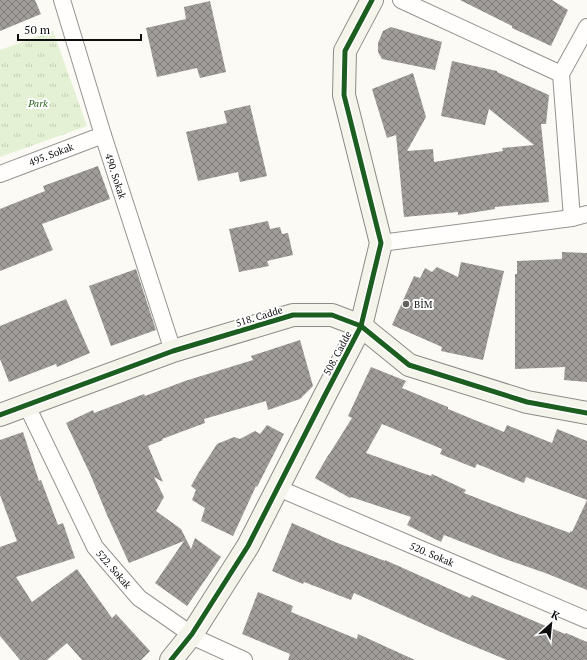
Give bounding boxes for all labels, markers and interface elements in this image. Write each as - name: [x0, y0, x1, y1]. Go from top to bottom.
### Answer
- scale bar: [18, 16, 141, 42]
- text: 50 m: [24, 22, 51, 37]
- park label: Park: [27, 97, 48, 110]
- street label: 495. Sokak: [27, 140, 76, 169]
- street label: 490. Sokak: [102, 152, 129, 201]
- place label: BİM: [414, 298, 433, 311]
- marker: BİM: [401, 299, 411, 309]
- street label: 518. Cadde: [234, 303, 284, 330]
- street label: 508. Cadde: [320, 329, 355, 378]
- street label: 520. Sokak: [408, 539, 457, 570]
- street label: 522. Sokak: [93, 547, 135, 592]
- north arrow: [531, 604, 571, 644]
- text: K: [549, 607, 562, 623]

